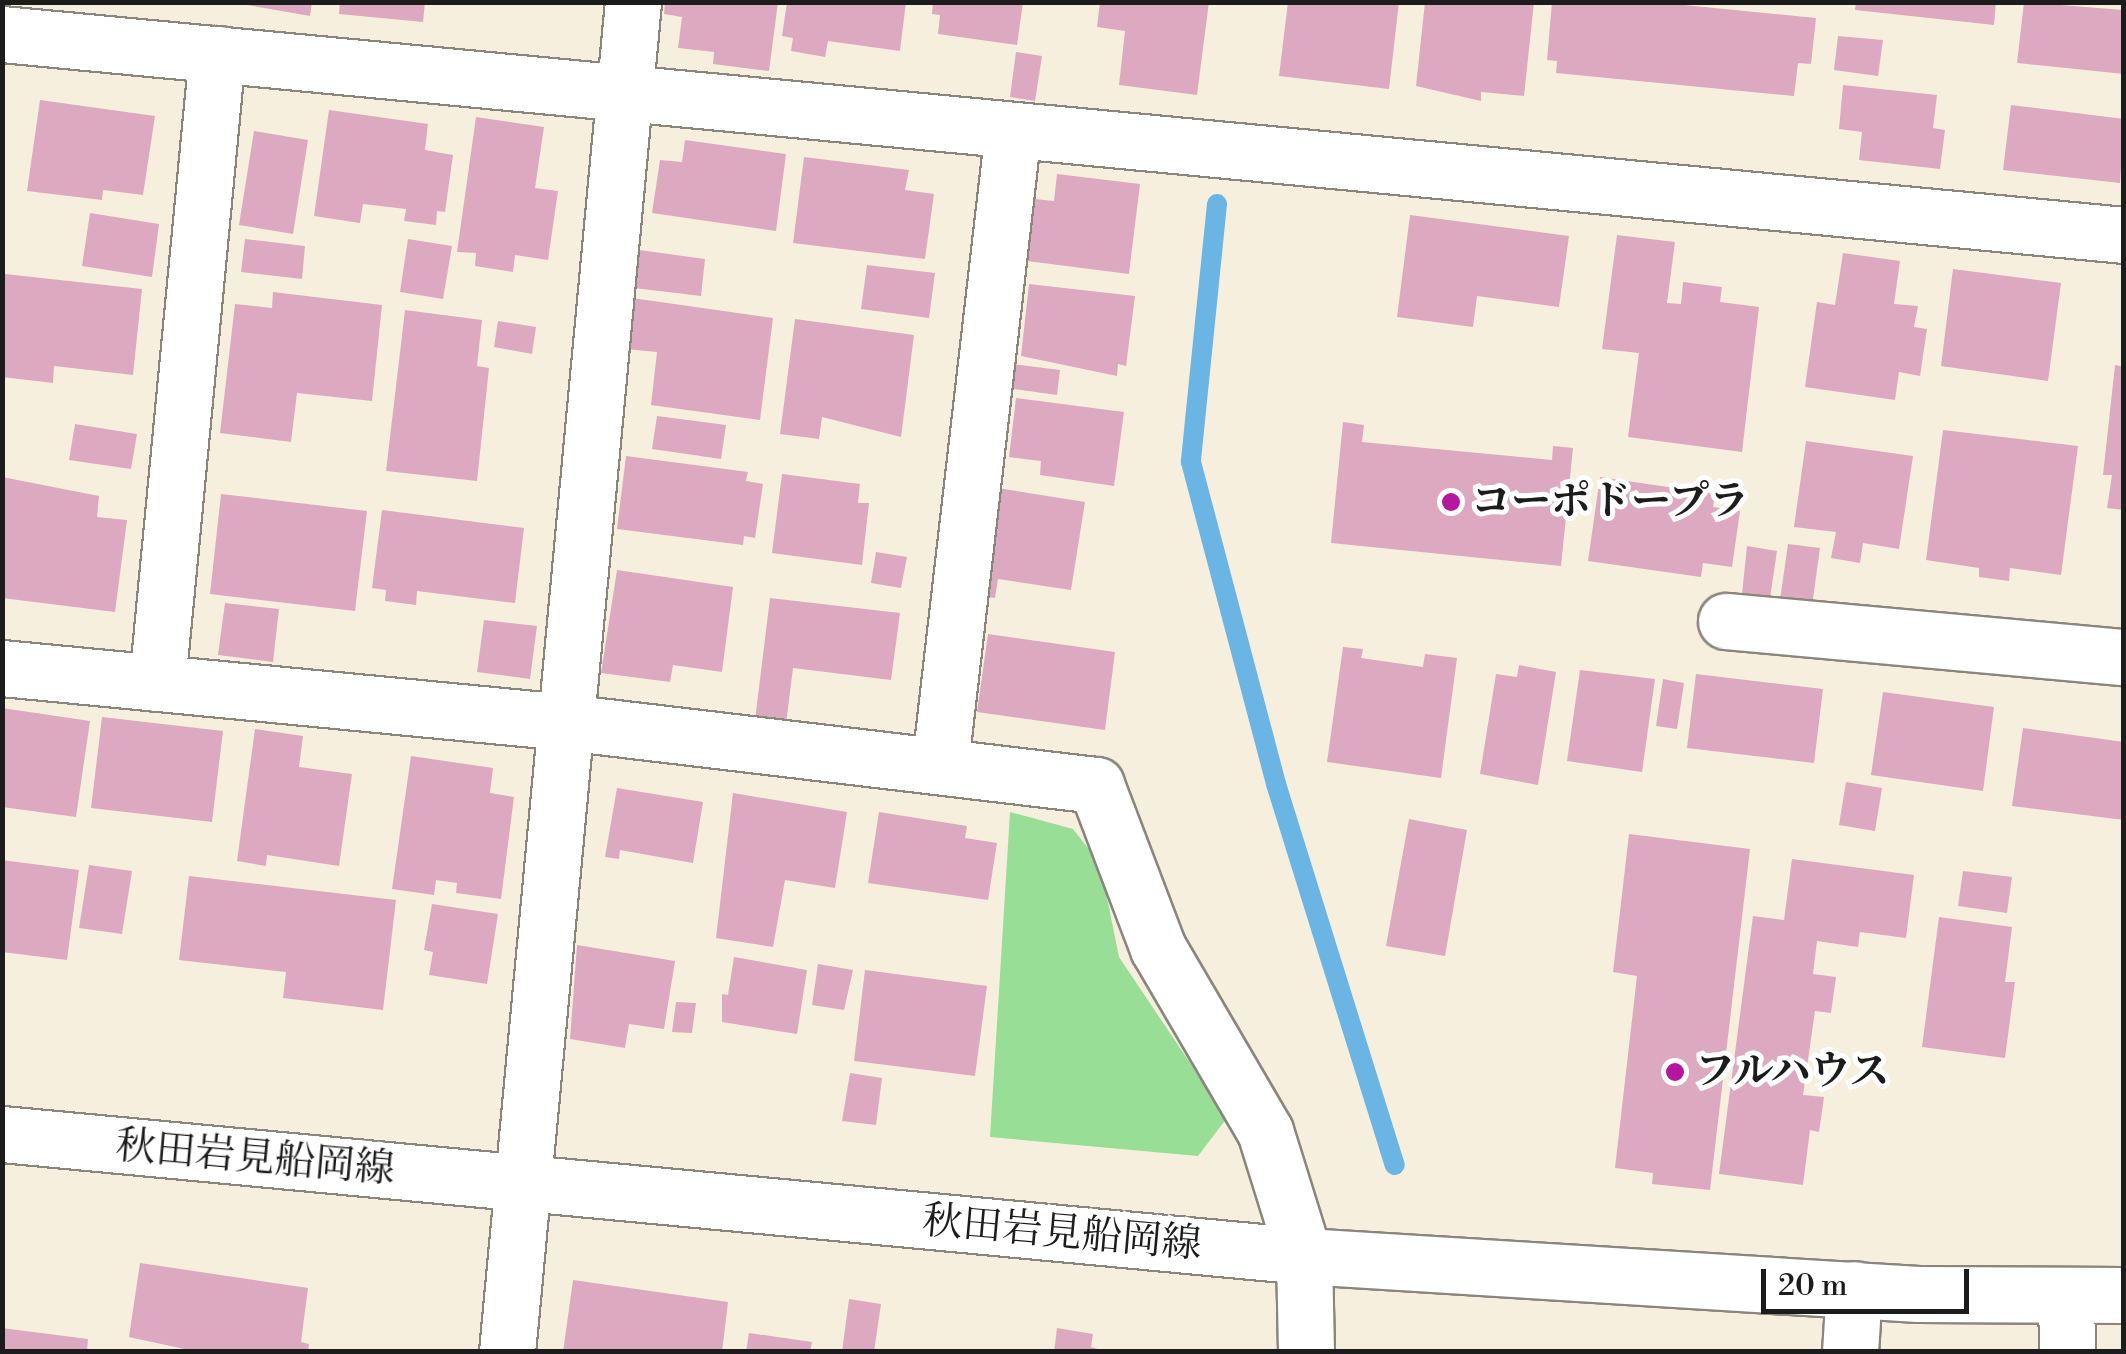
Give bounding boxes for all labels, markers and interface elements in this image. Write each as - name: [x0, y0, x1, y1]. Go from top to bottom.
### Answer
- place label: コーポドープラ: [1471, 478, 1751, 526]
- marker: コーポドープラ: [1440, 491, 1462, 513]
- place label: フルハウス: [1695, 1048, 1895, 1096]
- marker: フルハウス: [1664, 1061, 1686, 1083]
- street label: 秋田岩見船岡線: [113, 1122, 397, 1194]
- street label: 秋田岩見船岡線: [920, 1197, 1204, 1269]
- scale bar: [1766, 1249, 1974, 1311]
- text: 20 m: [1778, 1267, 1847, 1305]

